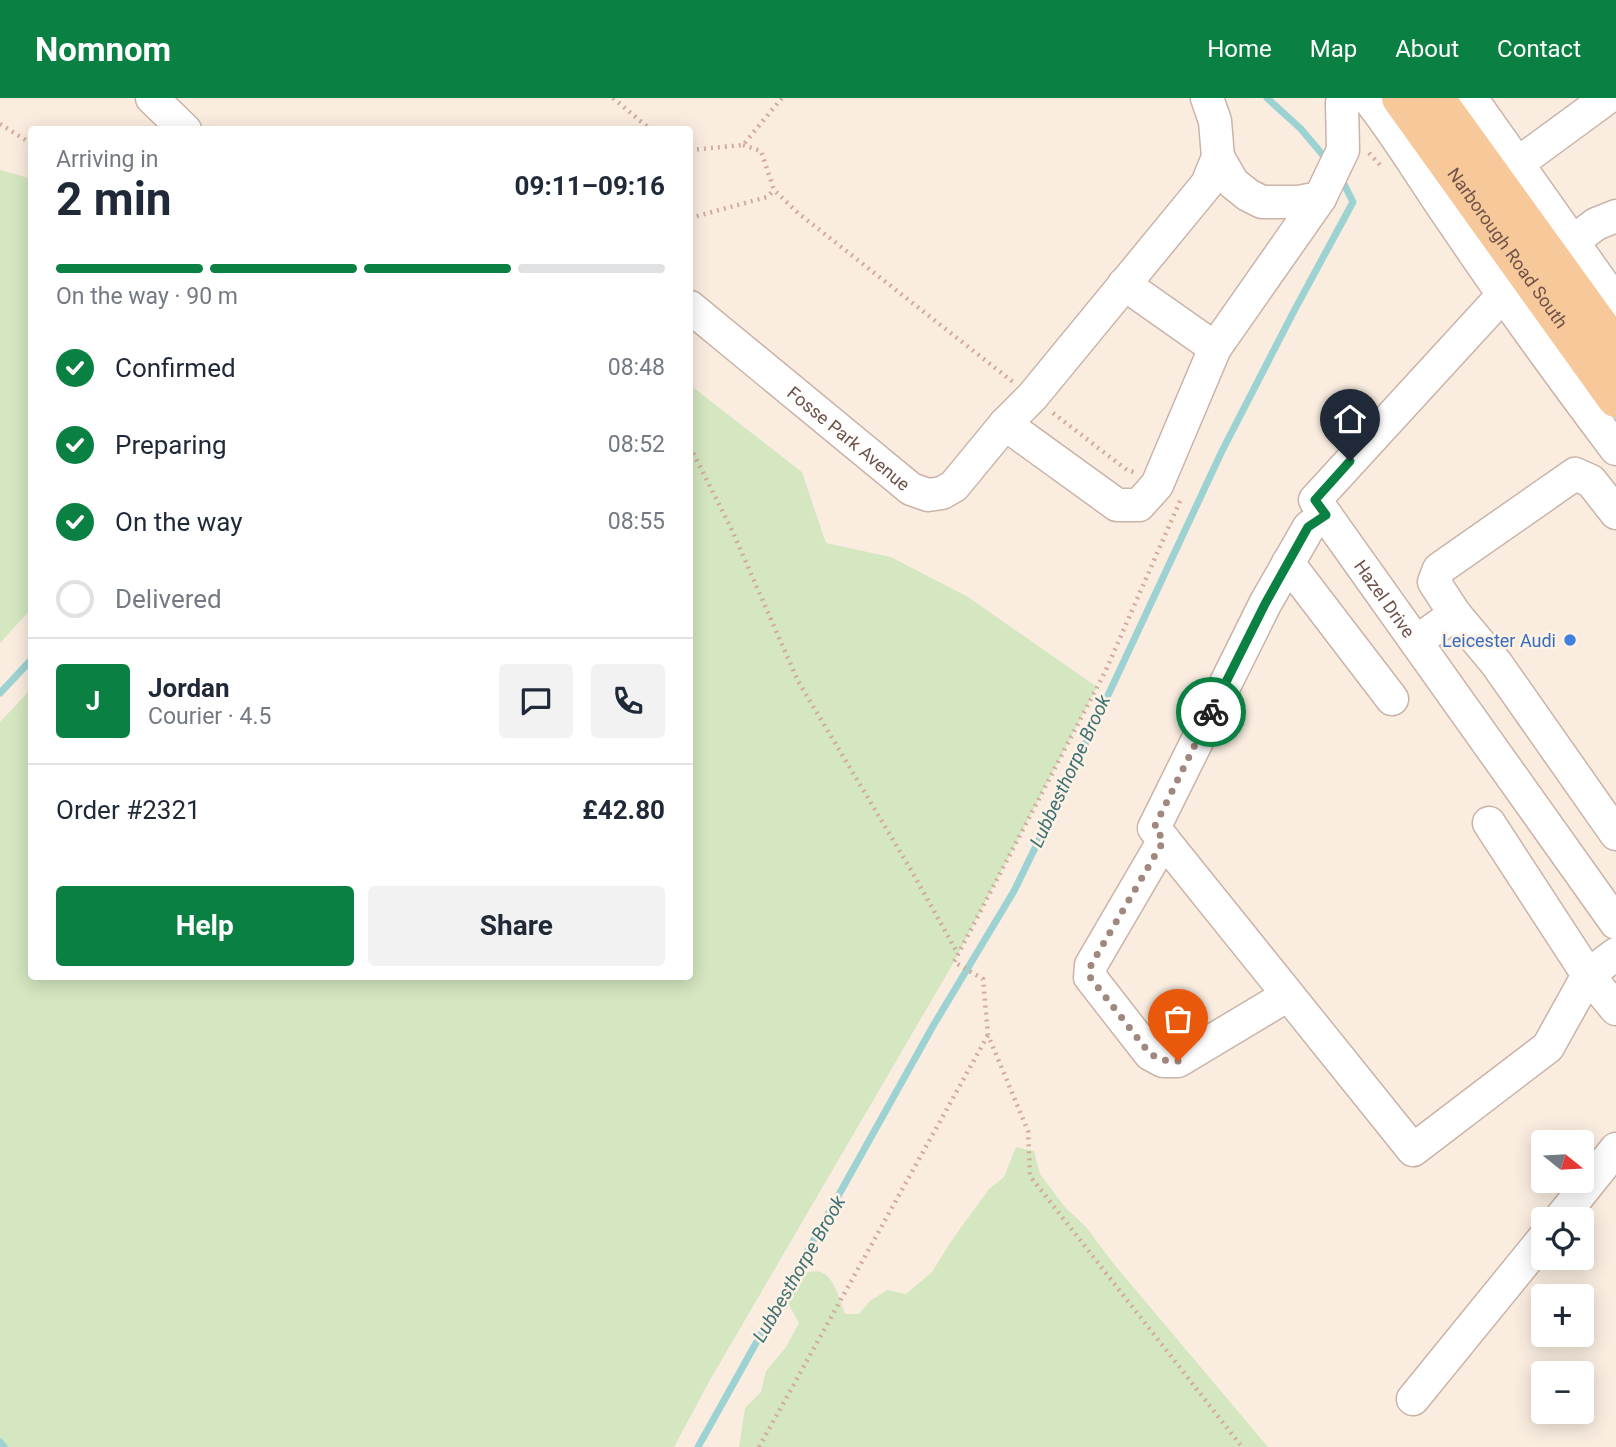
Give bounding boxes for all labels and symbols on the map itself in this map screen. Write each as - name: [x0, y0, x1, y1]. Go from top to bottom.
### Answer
- street label: Narborough Road South: [1444, 163, 1573, 332]
- street label: Fosse Park Avenue: [784, 381, 914, 494]
- pin: [1320, 389, 1380, 461]
- street label: Hazel Drive: [1350, 556, 1420, 641]
- place label: Leicester Audi: [1442, 630, 1556, 651]
- marker: Leicester Audi: [1562, 632, 1578, 648]
- courier: [1176, 677, 1246, 747]
- water label: Lubbesthorpe Brook: [1025, 691, 1116, 851]
- pin: [1148, 989, 1208, 1061]
- north arrow: [1531, 1130, 1594, 1194]
- water label: Lubbesthorpe Brook: [748, 1191, 851, 1346]

